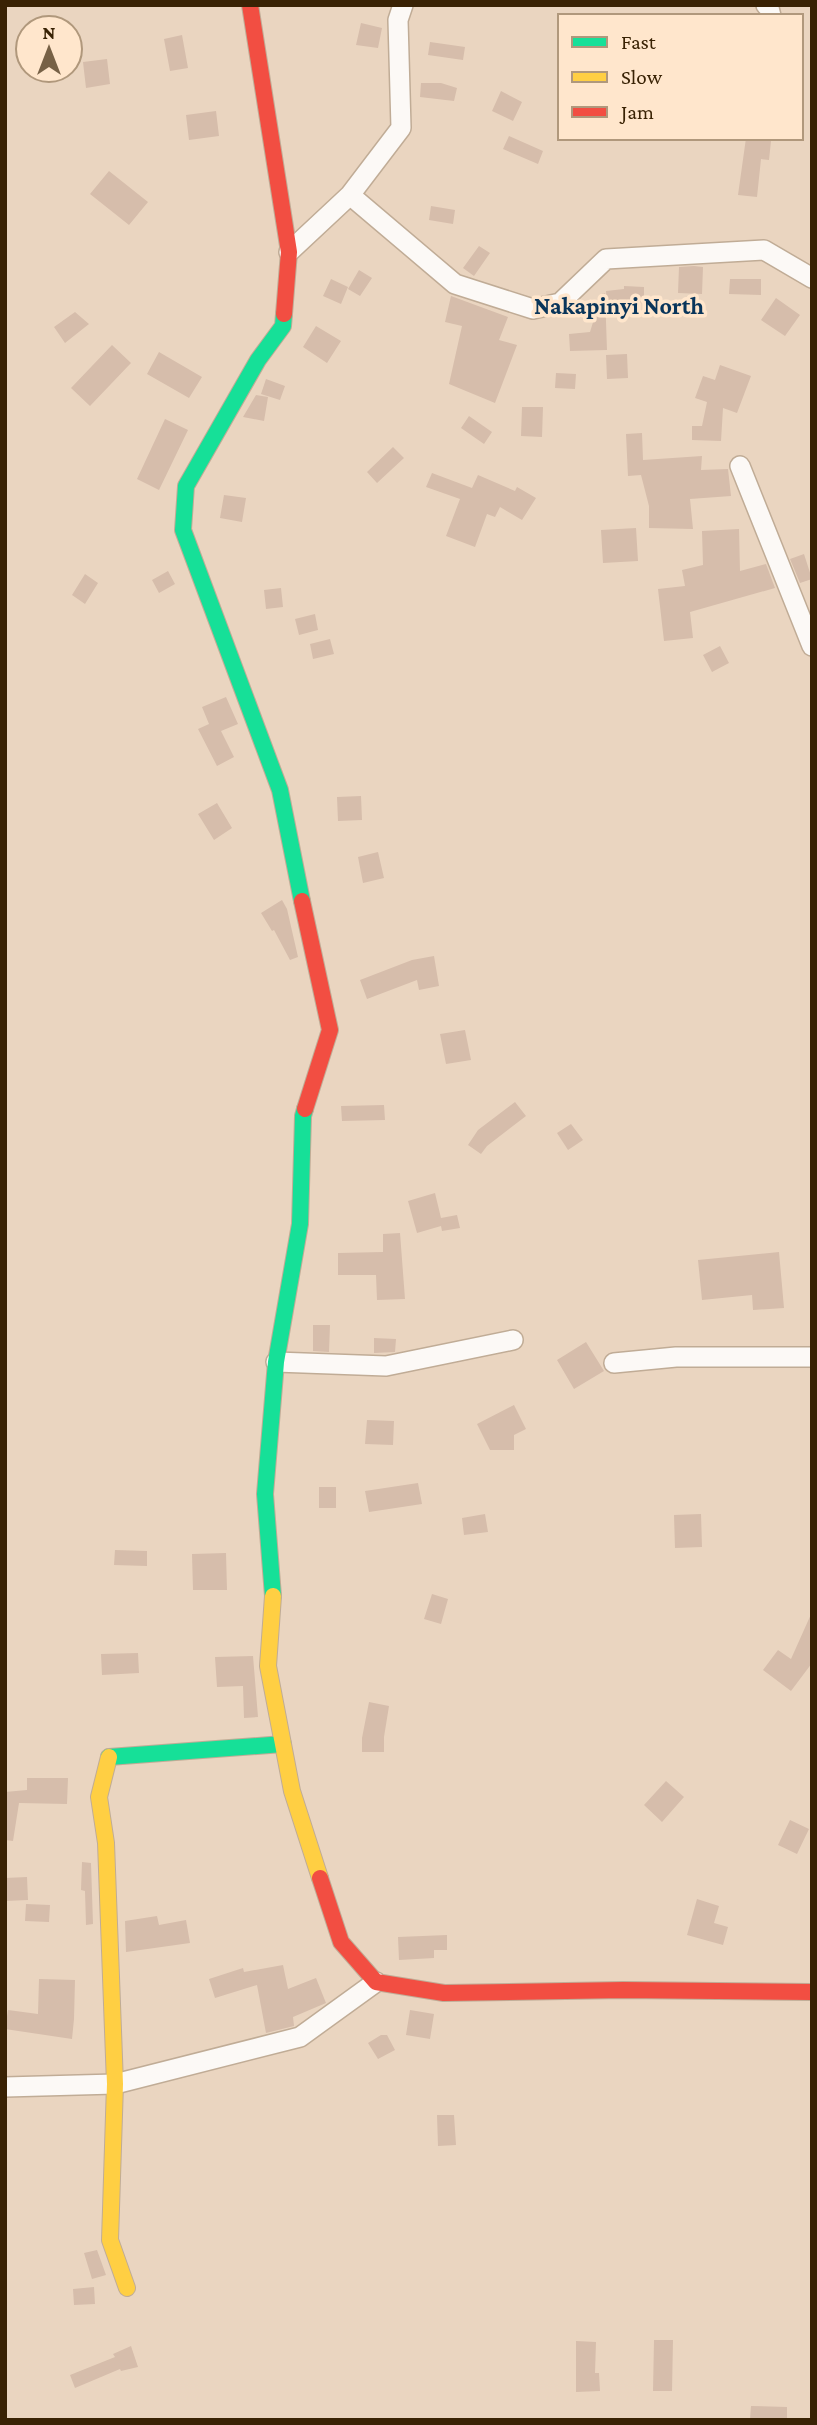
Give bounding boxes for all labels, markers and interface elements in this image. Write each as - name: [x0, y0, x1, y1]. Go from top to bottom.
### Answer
- north arrow: [14, 14, 84, 84]
- legend: [558, 14, 803, 140]
- text: N: [43, 22, 56, 43]
- text: Fast: [621, 30, 657, 54]
- text: Slow: [621, 65, 663, 89]
- text: Jam: [619, 100, 654, 124]
- district label: Nakapinyi North: [534, 292, 704, 319]

